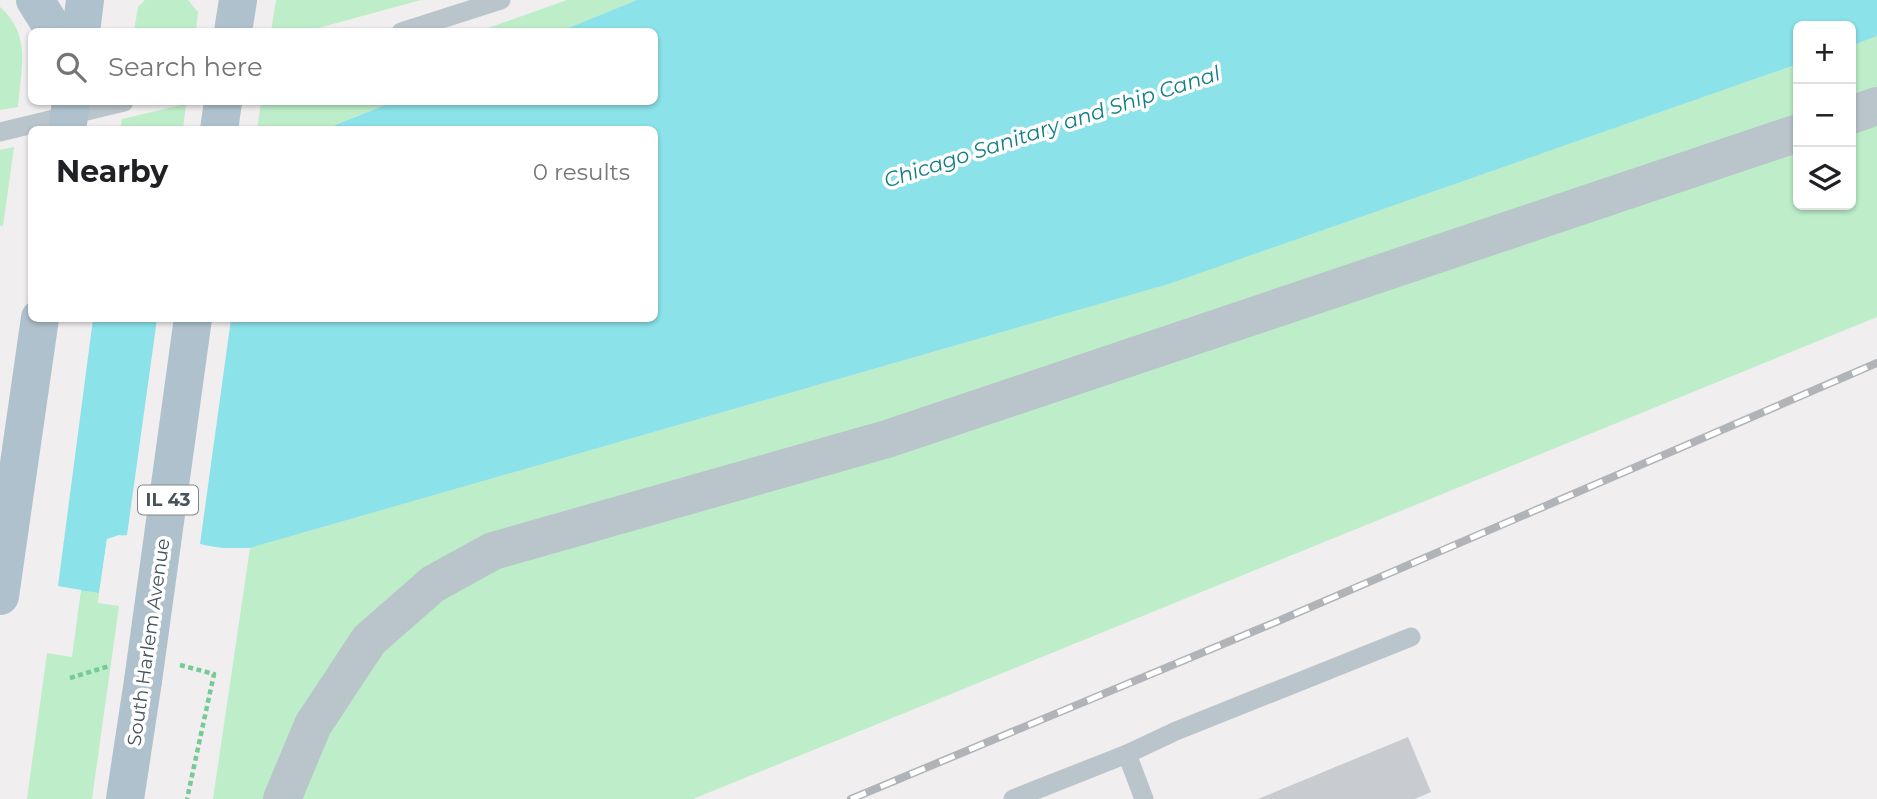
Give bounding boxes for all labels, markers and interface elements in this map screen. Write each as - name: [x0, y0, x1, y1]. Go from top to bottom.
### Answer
- map controls: [1793, 21, 1856, 210]
- button: +: [1793, 21, 1856, 84]
- search box: [28, 28, 658, 105]
- icon: search: [52, 48, 90, 86]
- text: Search here: [108, 51, 263, 83]
- water label: Chicago Sanitary and Ship Canal: [881, 60, 1223, 193]
- button: −: [1793, 84, 1856, 147]
- button: layers: [1793, 147, 1856, 210]
- text: Nearby: [56, 153, 168, 190]
- text: 0 results: [533, 158, 630, 186]
- road number: IL 43: [138, 486, 198, 514]
- street label: South Harlem Avenue: [123, 537, 174, 747]

